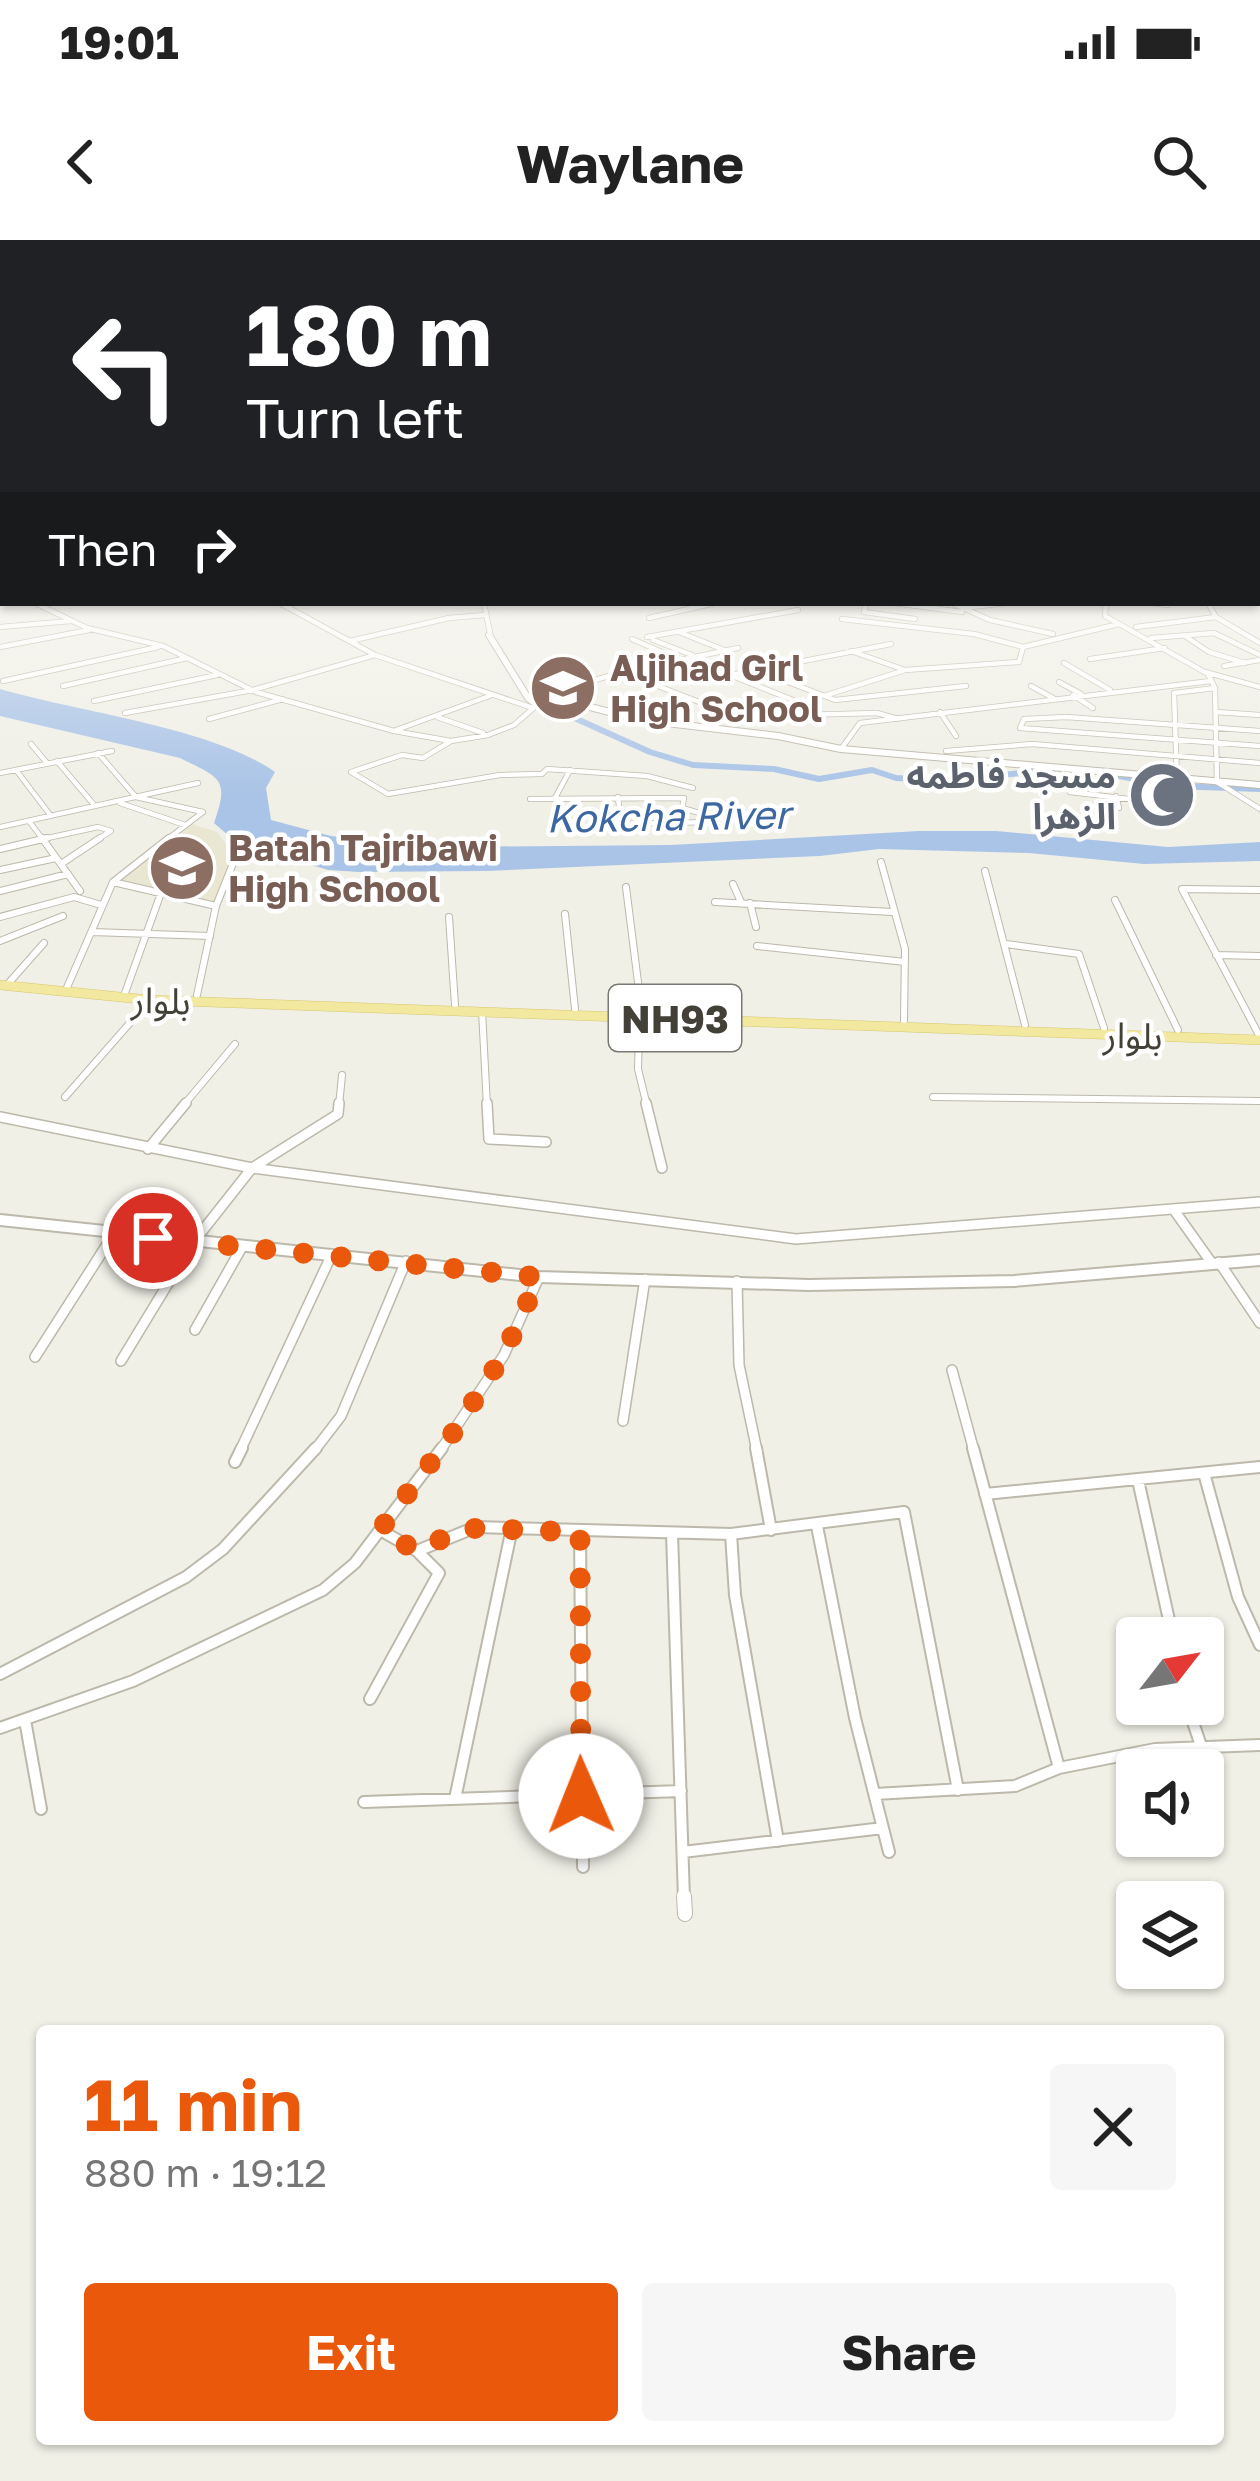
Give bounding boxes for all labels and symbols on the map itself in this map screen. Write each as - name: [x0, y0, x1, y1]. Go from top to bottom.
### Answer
- place label: Aljihad Girl High School: [610, 646, 822, 730]
- school or university icon: Aljihad Girl High School: [528, 653, 598, 723]
- place label: مسجد فاطمه الزهرا: [907, 753, 1116, 838]
- mosque icon: مسجد فاطمه الزهرا: [1127, 760, 1197, 830]
- water label: Kokcha River: [546, 790, 795, 842]
- place label: Batah Tajribawi High School: [228, 826, 498, 910]
- school or university icon: Batah Tajribawi High School: [147, 833, 217, 903]
- street label: بلوار: [130, 977, 191, 1024]
- road number: NH93: [609, 985, 741, 1051]
- street label: بلوار: [1102, 1012, 1163, 1059]
- pin: [102, 1187, 204, 1289]
- north arrow: [1116, 1617, 1224, 1725]
- position arrow: [518, 1733, 644, 1859]

